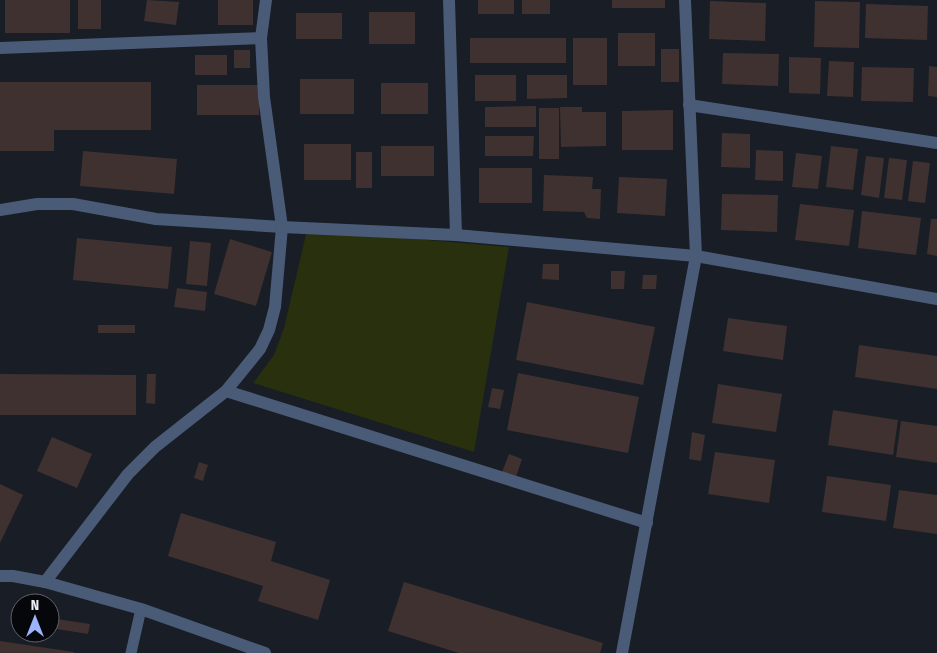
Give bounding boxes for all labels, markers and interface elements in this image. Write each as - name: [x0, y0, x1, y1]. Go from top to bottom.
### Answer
- north arrow: [10, 593, 60, 643]
- text: N: [31, 597, 39, 614]

